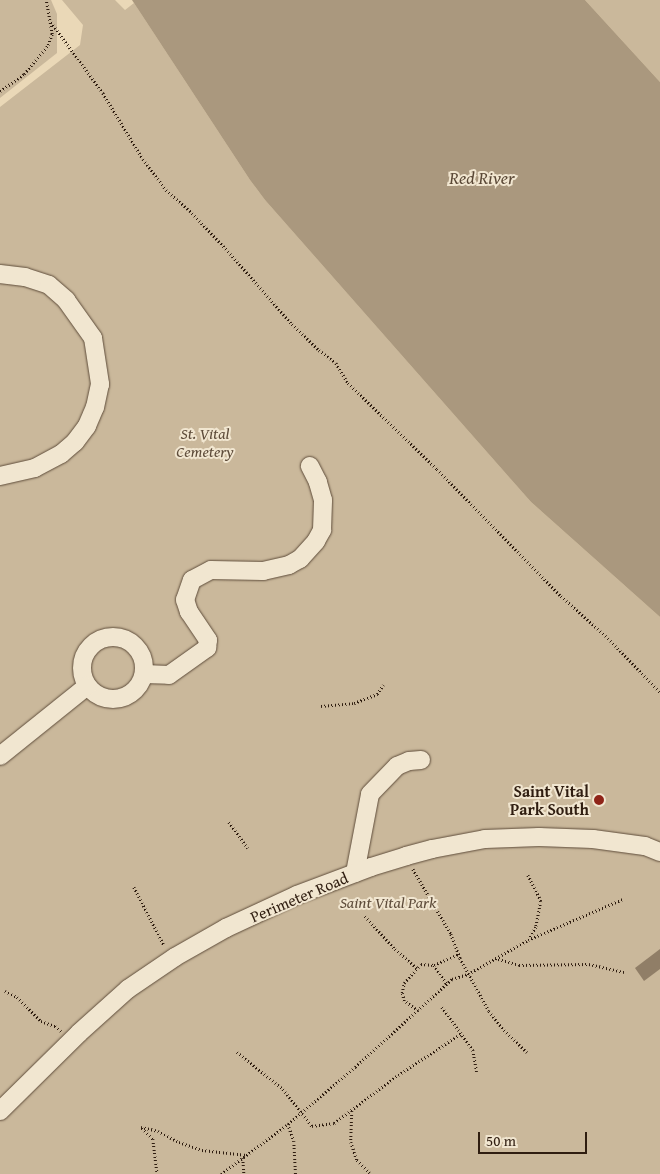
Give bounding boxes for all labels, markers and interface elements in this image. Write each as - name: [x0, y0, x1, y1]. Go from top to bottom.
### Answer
- water label: Red River: [449, 167, 515, 189]
- park label: St. Vital Cemetery: [176, 423, 234, 461]
- place label: Saint Vital Park South: [510, 781, 589, 819]
- marker: Saint Vital Park South: [593, 794, 605, 806]
- street label: Perimeter Road: [247, 868, 351, 926]
- park label: Saint Vital Park: [340, 892, 436, 912]
- scale bar: [480, 1122, 589, 1154]
- text: 50 m: [486, 1130, 516, 1151]

